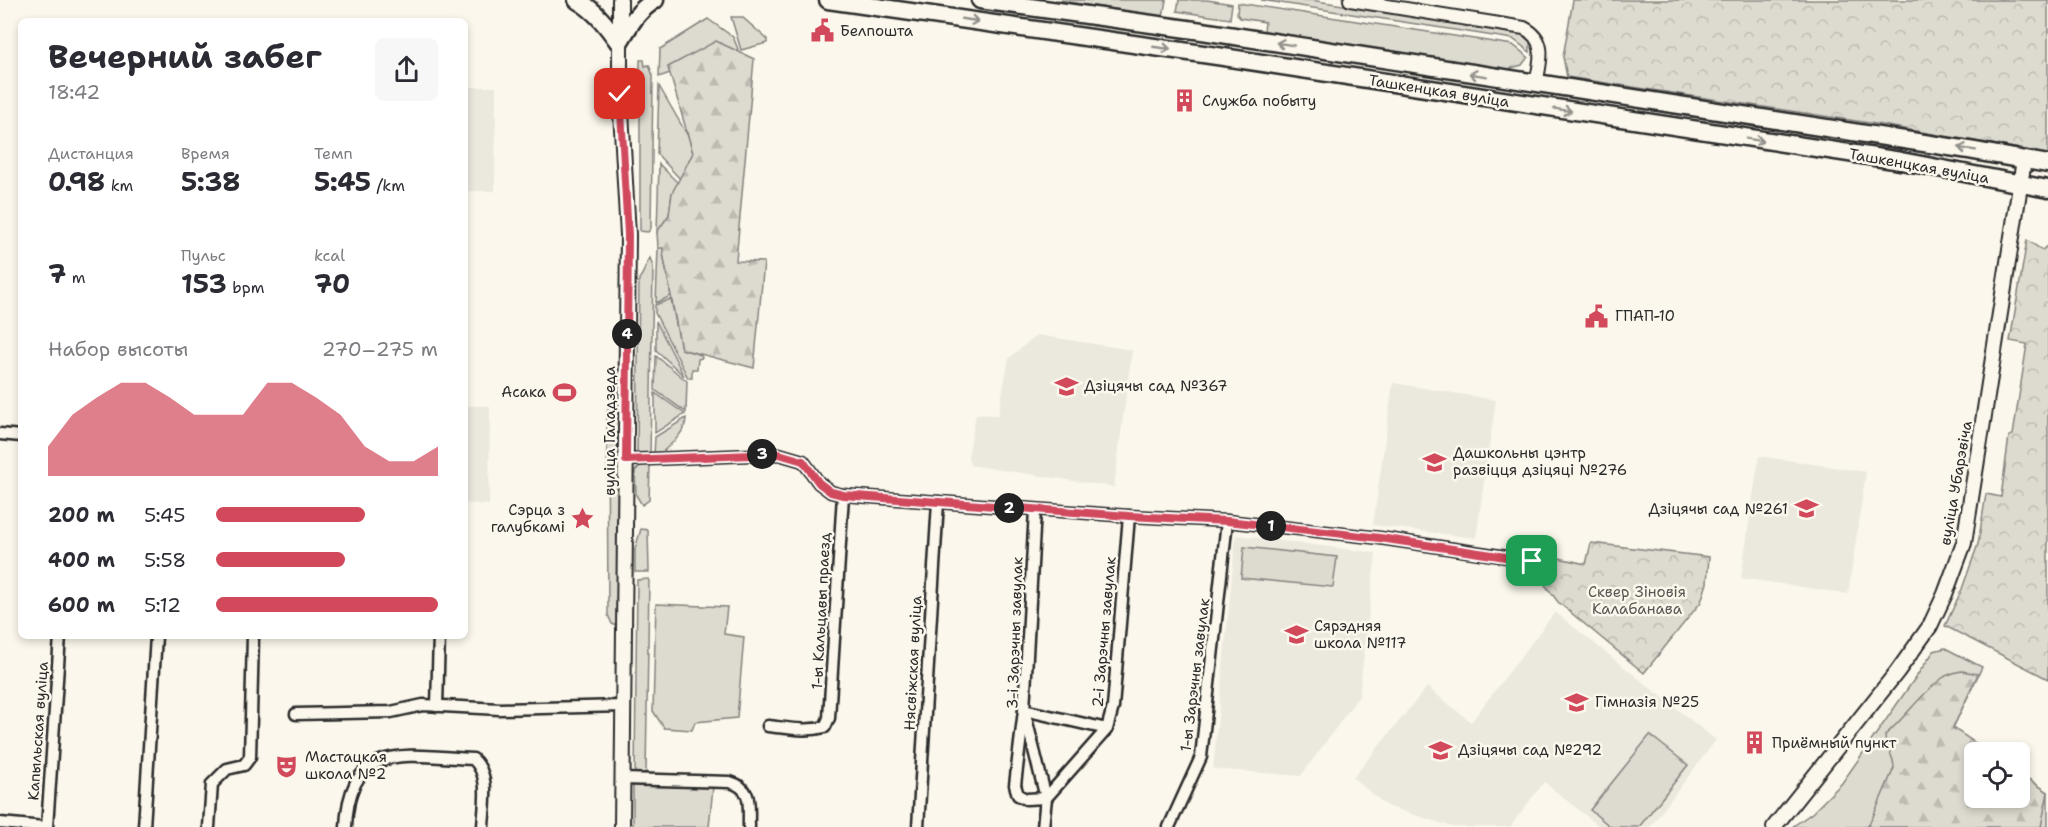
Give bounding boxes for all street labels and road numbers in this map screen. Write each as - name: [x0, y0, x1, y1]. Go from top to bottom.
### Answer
- street label: Ташкенцкая вуліца: [1367, 70, 1511, 112]
- street label: Ташкенцкая вуліца: [1847, 144, 1991, 188]
- street label: вуліца Галадзеда: [600, 365, 620, 496]
- street label: вуліца Убарэвіча: [1935, 418, 1977, 547]
- street label: 1-ы Кальцавы праезд: [807, 532, 835, 690]
- street label: 2-і Зарэчны завулак: [1087, 556, 1121, 708]
- street label: 3-і Зарэчны завулак: [1002, 557, 1028, 709]
- street label: Нясвіжская вуліца: [899, 594, 927, 731]
- street label: 1-ы Зарэчны завулак: [1176, 597, 1214, 753]
- street label: Капыльская вуліца: [23, 660, 53, 801]

